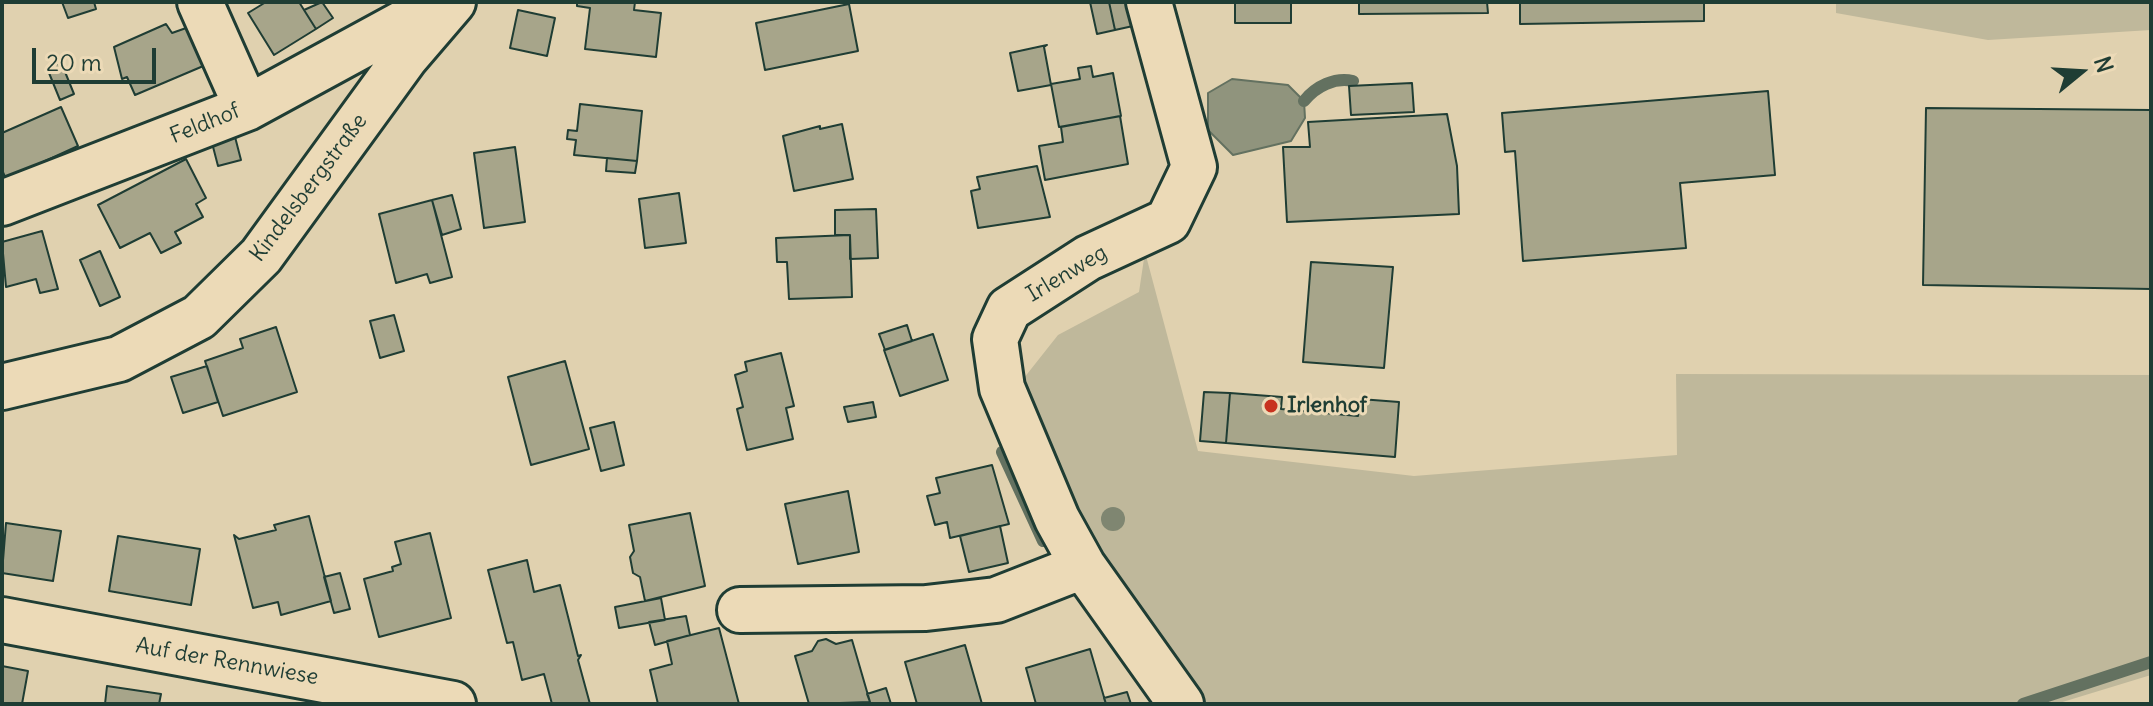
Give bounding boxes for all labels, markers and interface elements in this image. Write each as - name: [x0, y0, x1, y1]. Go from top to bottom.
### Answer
- scale bar: [36, 32, 160, 82]
- north arrow: [2041, 32, 2121, 112]
- text: 20 m: [46, 47, 102, 77]
- text: N: [2088, 53, 2119, 76]
- street label: Feldhof: [166, 98, 244, 150]
- street label: Kindelsbergstraße: [245, 109, 373, 267]
- street label: Irlenweg: [1022, 240, 1112, 308]
- place label: Irlenhof: [1287, 393, 1367, 419]
- marker: Irlenhof: [1262, 397, 1280, 415]
- street label: Auf der Rennwiese: [134, 633, 320, 691]

